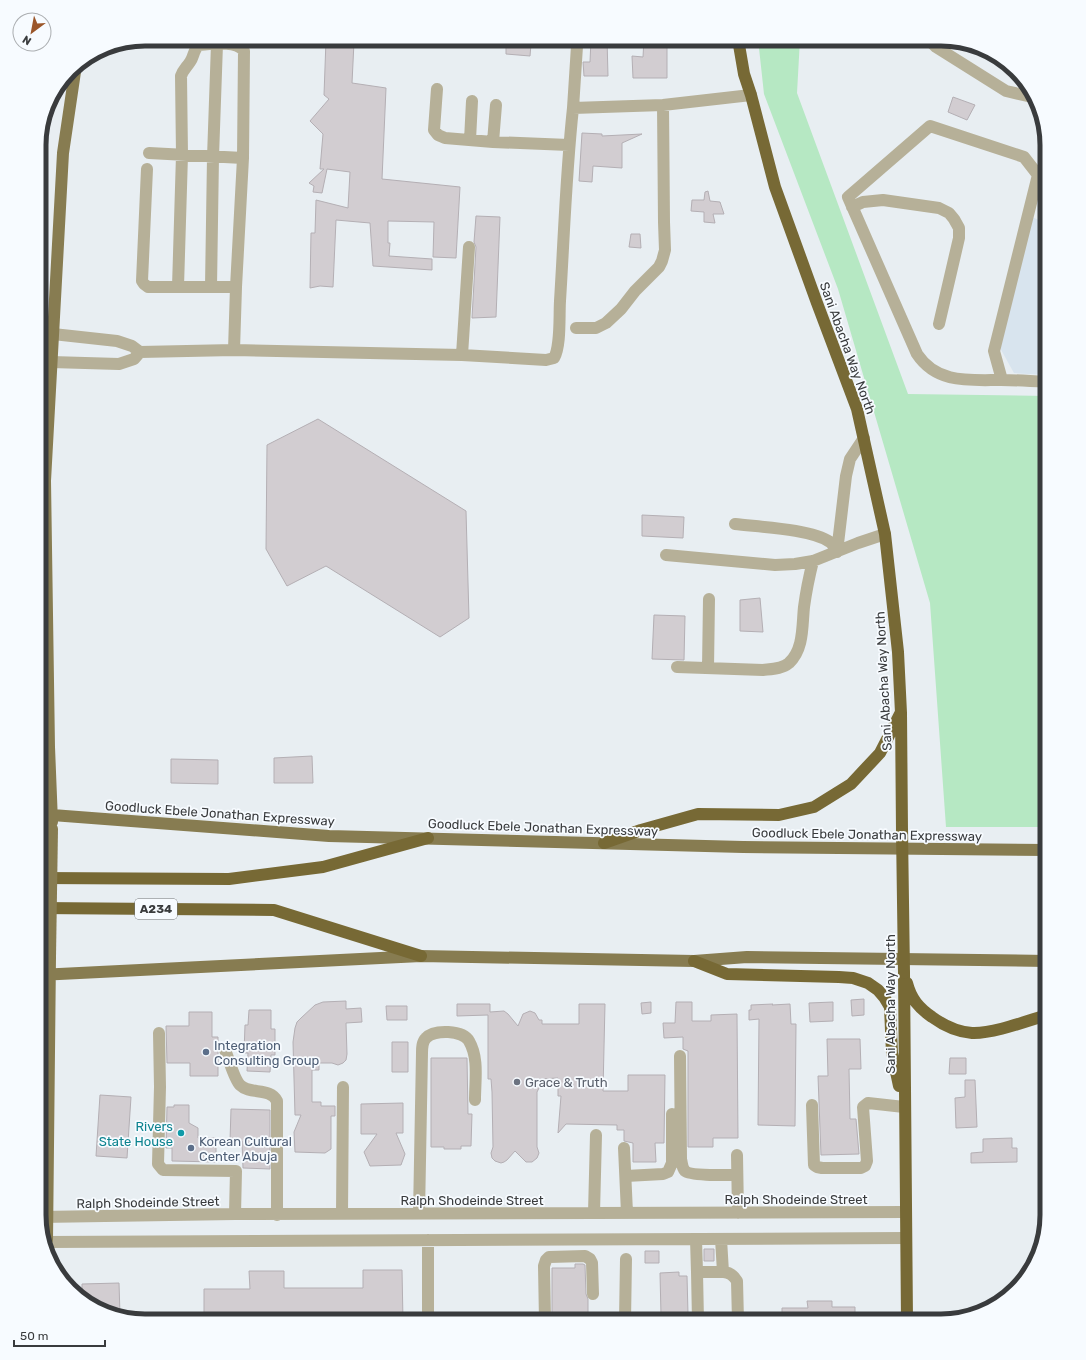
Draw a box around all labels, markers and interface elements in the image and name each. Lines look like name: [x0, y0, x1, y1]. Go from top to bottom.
north arrow: [12, 12, 52, 52]
text: N: [20, 32, 34, 48]
street label: Sani Abacha Way North: [817, 280, 878, 416]
street label: Sani Abacha Way North: [872, 611, 895, 751]
street label: Goodluck Ebele Jonathan Expressway: [105, 798, 335, 829]
street label: Goodluck Ebele Jonathan Expressway: [428, 816, 658, 839]
street label: Goodluck Ebele Jonathan Expressway: [752, 825, 982, 844]
road number: A234: [135, 899, 177, 919]
street label: Sani Abacha Way North: [883, 934, 898, 1074]
place label: Integration Consulting Group: [214, 1038, 320, 1069]
marker: Integration Consulting Group: [201, 1047, 211, 1057]
place label: Grace & Truth: [525, 1075, 608, 1090]
marker: Grace & Truth: [512, 1077, 522, 1087]
place label: Rivers State House: [99, 1119, 173, 1149]
marker: Rivers State House: [176, 1128, 186, 1138]
place label: Korean Cultural Center Abuja: [199, 1134, 292, 1164]
marker: Korean Cultural Center Abuja: [186, 1143, 196, 1153]
street label: Ralph Shodeinde Street: [725, 1192, 868, 1207]
street label: Ralph Shodeinde Street: [401, 1193, 544, 1208]
street label: Ralph Shodeinde Street: [76, 1194, 220, 1211]
scale bar: [14, 1322, 105, 1348]
text: 50 m: [20, 1329, 48, 1343]

